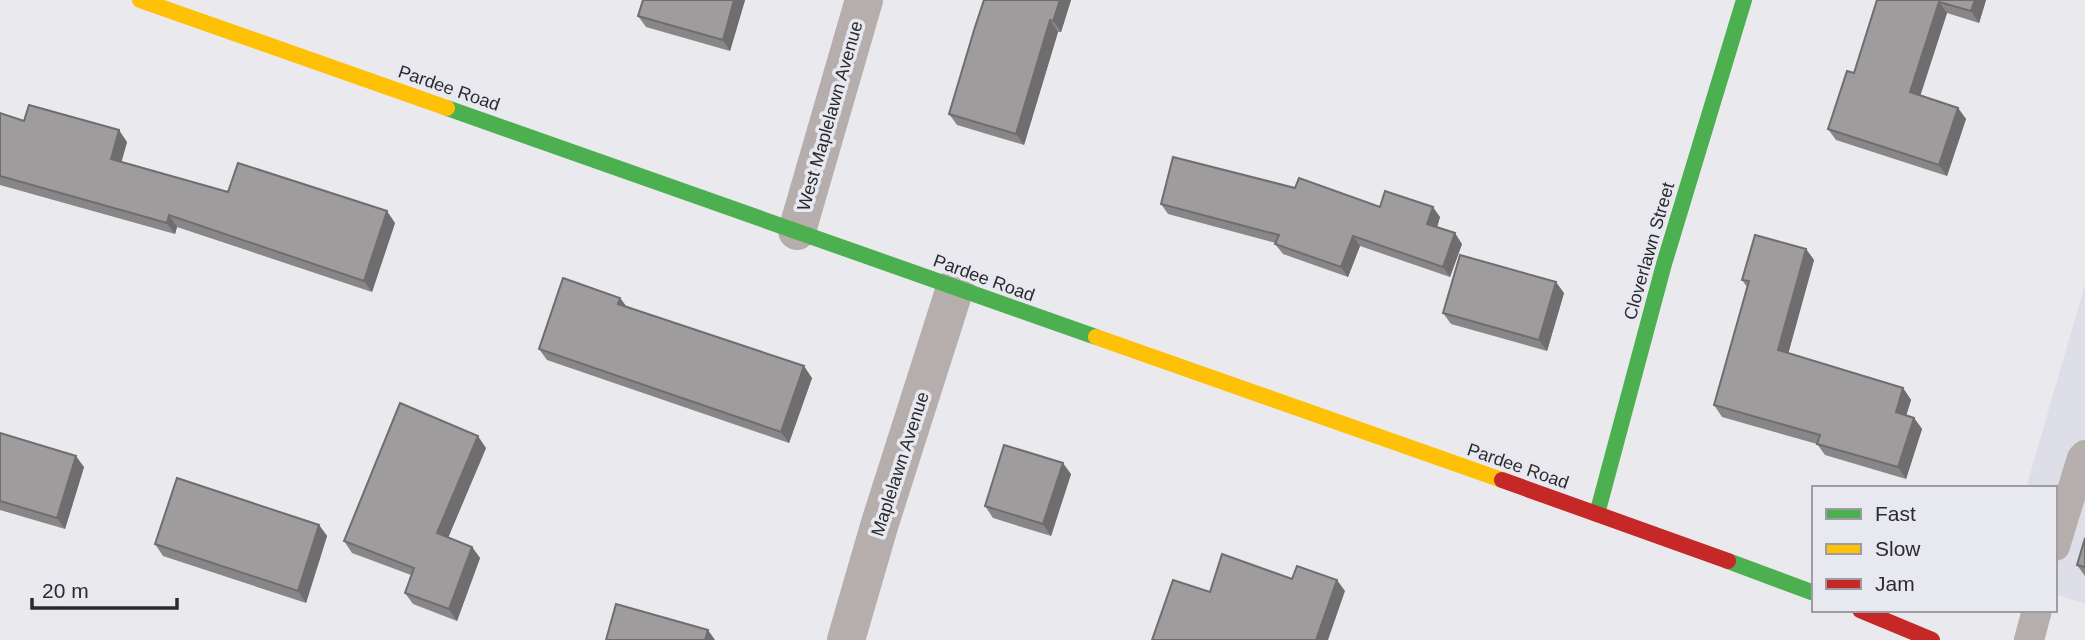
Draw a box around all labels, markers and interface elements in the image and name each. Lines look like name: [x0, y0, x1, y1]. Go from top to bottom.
street label: West Maplelawn Avenue: [793, 19, 867, 213]
street label: Pardee Road: [396, 61, 502, 115]
street label: Cloverlawn Street: [1620, 180, 1678, 322]
street label: Pardee Road: [931, 250, 1037, 306]
street label: Maplelawn Avenue: [867, 389, 933, 539]
street label: Pardee Road: [1465, 439, 1571, 493]
legend: [1812, 486, 2057, 612]
text: Fast: [1875, 502, 1916, 525]
text: Slow: [1875, 537, 1921, 560]
scale bar: [32, 566, 177, 610]
text: Jam: [1875, 572, 1915, 595]
text: 20 m: [42, 579, 89, 602]

